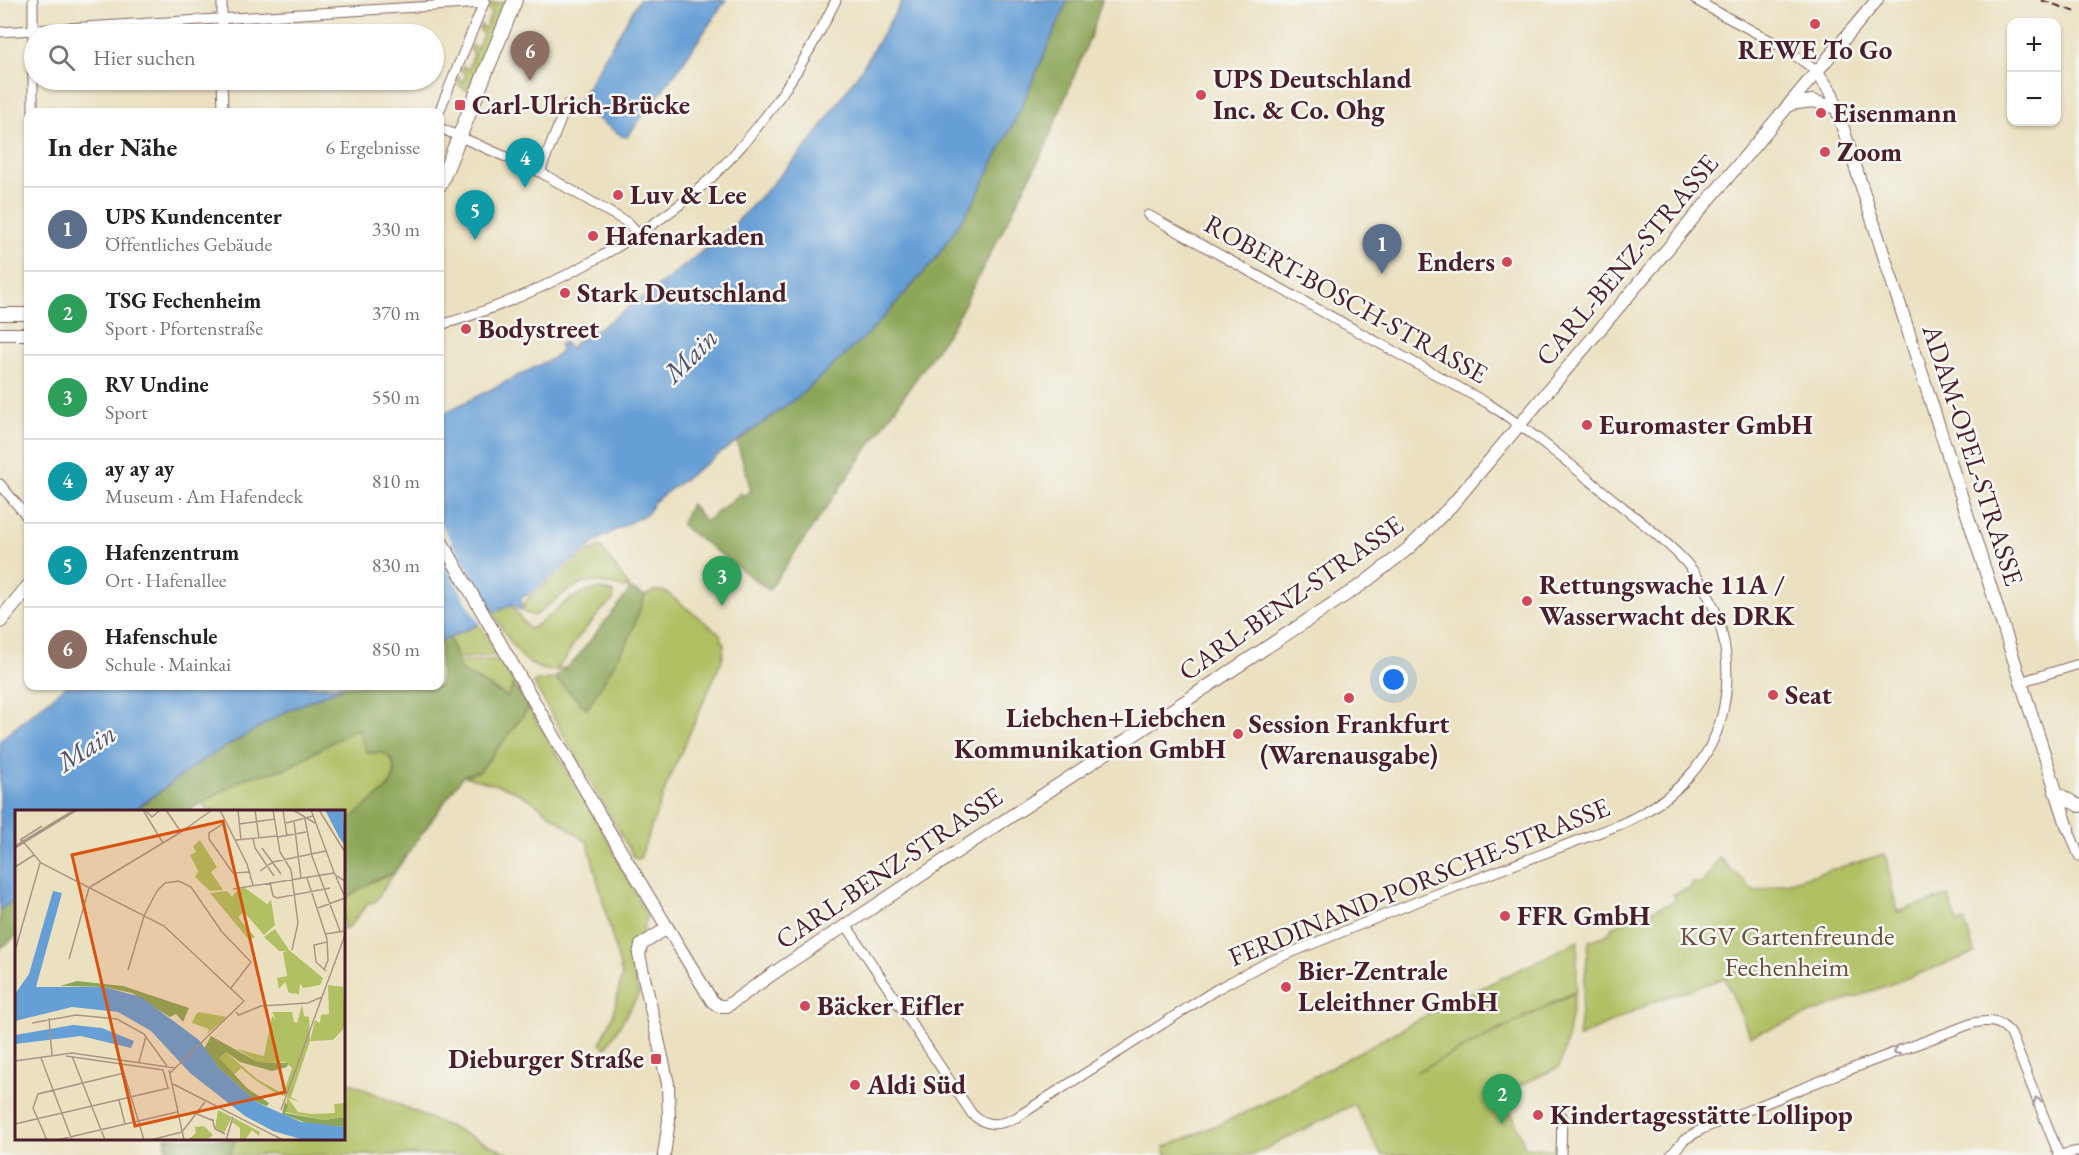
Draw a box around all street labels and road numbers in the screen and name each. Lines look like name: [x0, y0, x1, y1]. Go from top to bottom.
street label: CARL-BENZ-STRASSE: [1528, 146, 1726, 373]
street label: ROBERT-BOSCH-STRASSE: [1198, 206, 1494, 391]
street label: ADAM-OPEL-STRASSE: [1914, 319, 2032, 590]
street label: CARL-BENZ-STRASSE: [1172, 507, 1410, 688]
street label: CARL-BENZ-STRASSE: [768, 779, 1009, 957]
street label: FERDINAND-PORSCHE-STRASSE: [1223, 789, 1615, 974]

